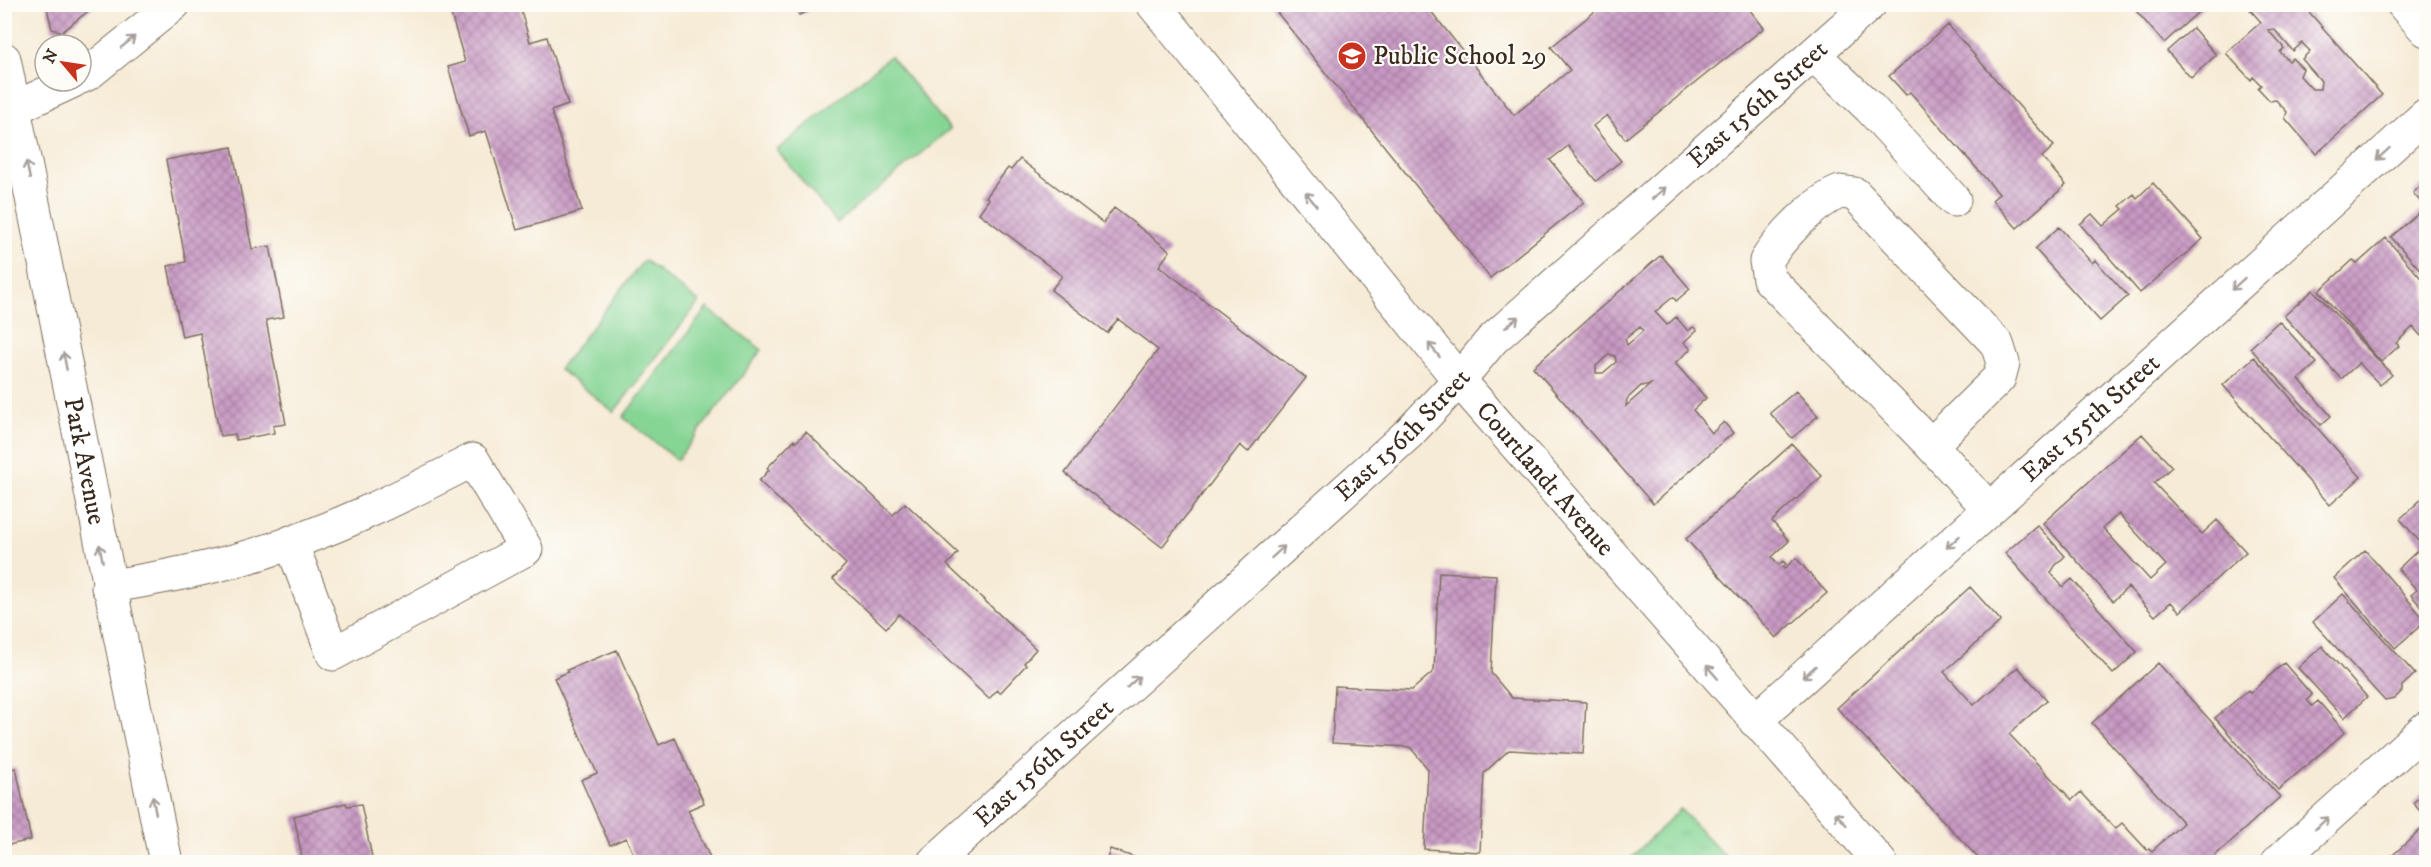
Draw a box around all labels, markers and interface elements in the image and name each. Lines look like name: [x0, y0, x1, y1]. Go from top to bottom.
north arrow: [33, 33, 93, 93]
street label: East 156th Street: [1680, 33, 1835, 175]
one-way arrow: [119, 36, 135, 49]
school or university icon: Public School 29: [1336, 40, 1368, 72]
place label: Public School 29: [1373, 40, 1547, 73]
text: N: [39, 46, 63, 67]
one-way arrow: [2376, 147, 2391, 161]
one-way arrow: [22, 160, 33, 180]
one-way arrow: [1651, 186, 1666, 200]
one-way arrow: [1304, 192, 1318, 207]
one-way arrow: [2231, 277, 2246, 291]
one-way arrow: [1505, 315, 1520, 329]
one-way arrow: [1428, 342, 1441, 358]
street label: East 155th Street: [2014, 347, 2167, 489]
one-way arrow: [59, 352, 70, 371]
street label: East 156th Street: [1328, 362, 1478, 509]
street label: Park Avenue: [56, 394, 113, 528]
street label: Courtlandt Avenue: [1469, 395, 1622, 563]
one-way arrow: [1946, 535, 1961, 549]
one-way arrow: [95, 543, 106, 563]
one-way arrow: [1270, 545, 1285, 559]
one-way arrow: [1705, 665, 1719, 680]
one-way arrow: [1801, 665, 1816, 679]
one-way arrow: [1125, 676, 1140, 690]
street label: East 156th Street: [967, 691, 1121, 834]
one-way arrow: [147, 796, 159, 815]
one-way arrow: [1834, 812, 1848, 827]
one-way arrow: [2314, 816, 2329, 830]

